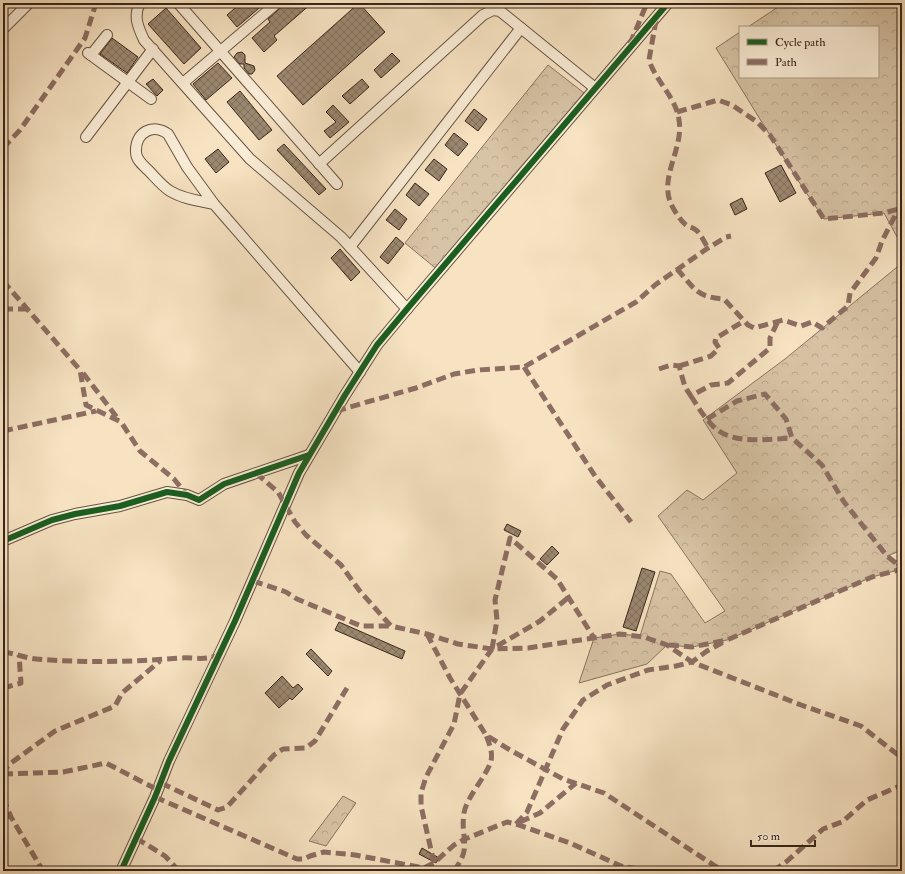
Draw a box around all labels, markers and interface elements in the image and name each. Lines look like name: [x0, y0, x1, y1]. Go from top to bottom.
legend: [739, 26, 879, 78]
text: Cycle path: [775, 35, 826, 50]
text: Path: [775, 55, 798, 70]
scale bar: [751, 822, 815, 848]
text: 50 m: [757, 829, 781, 844]

